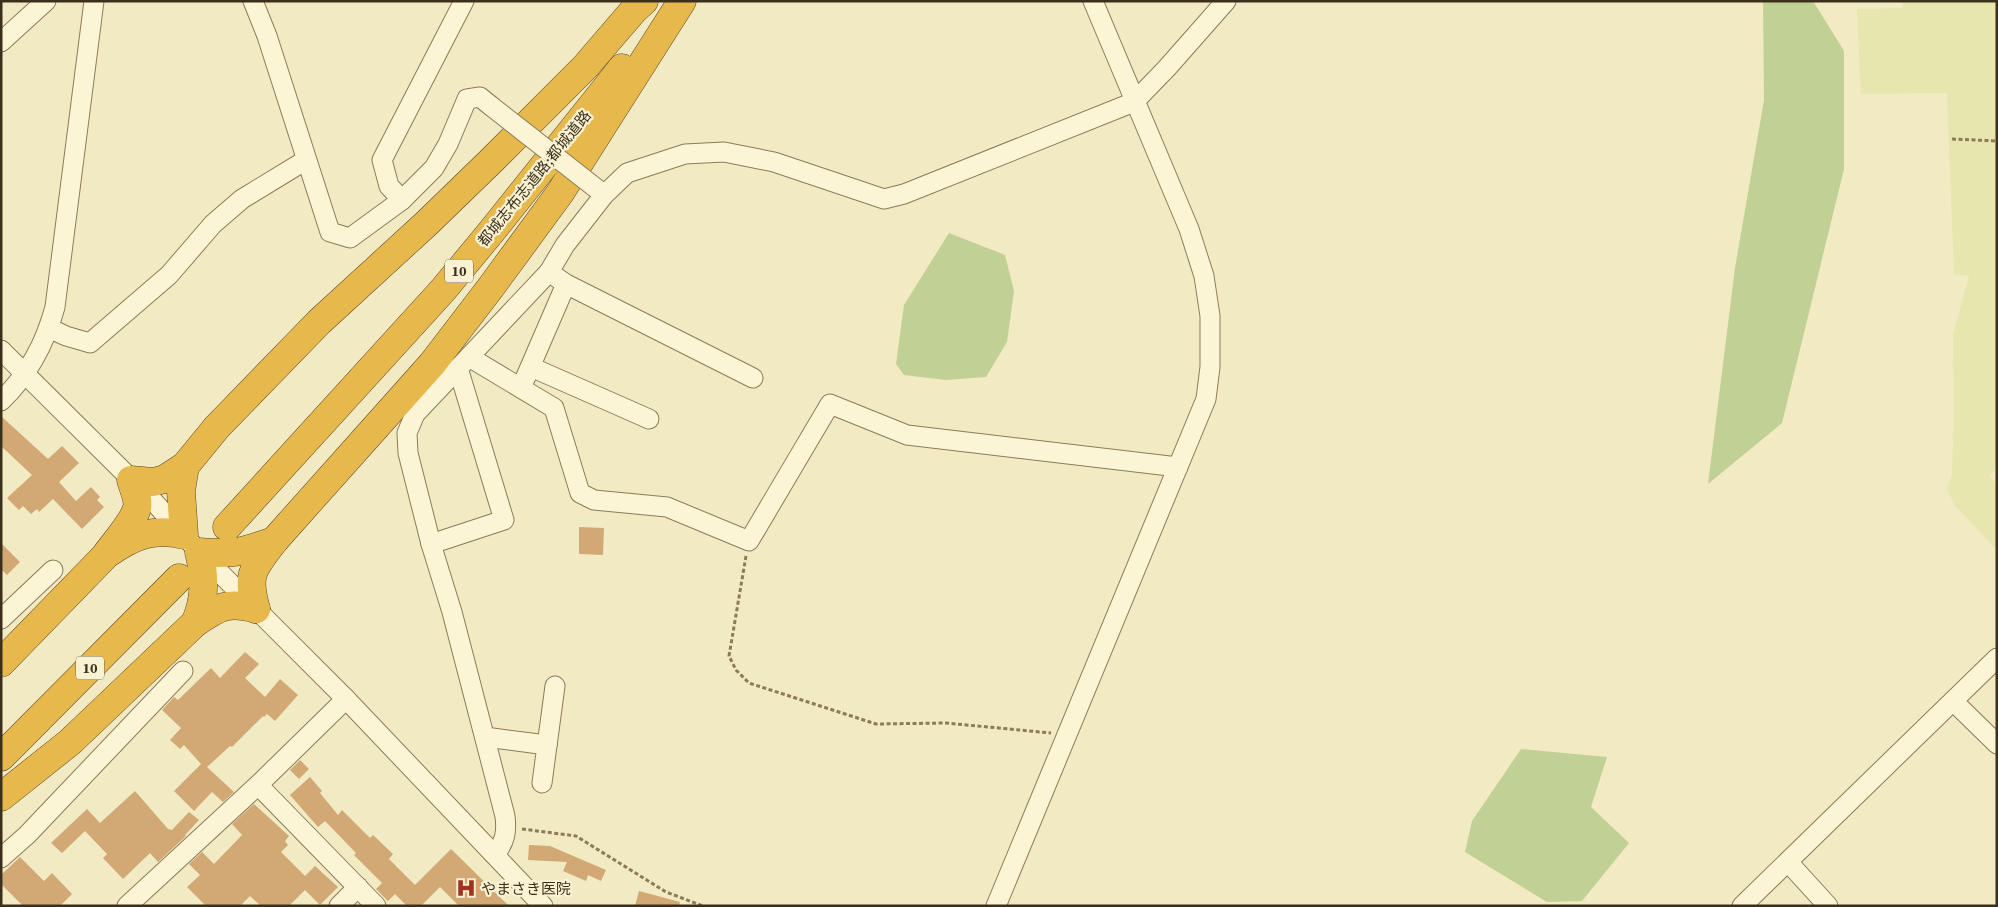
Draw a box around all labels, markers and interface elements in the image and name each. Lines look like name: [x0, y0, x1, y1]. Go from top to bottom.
street label: 都城志布志道路;都城道路: [473, 106, 595, 250]
road number: 10: [445, 260, 473, 282]
road number: 10: [76, 656, 104, 680]
hospital icon: やまさき医院: [455, 877, 477, 899]
place label: やまさき医院: [481, 878, 571, 899]

